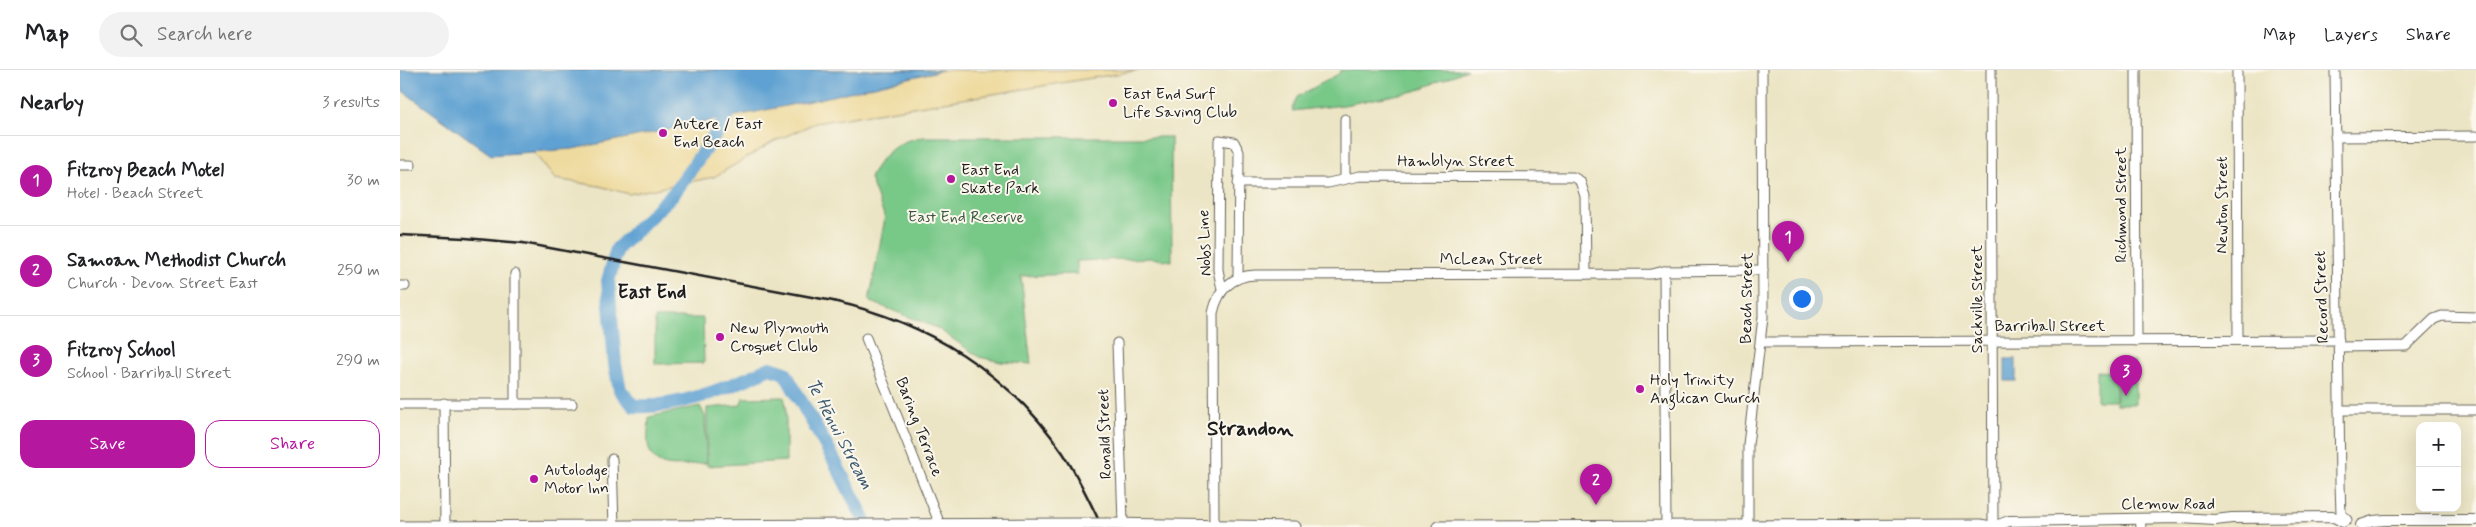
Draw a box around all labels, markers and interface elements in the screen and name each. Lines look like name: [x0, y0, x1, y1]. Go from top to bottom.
search box: [99, 12, 449, 57]
text: Map: [25, 19, 69, 50]
icon: search: [117, 21, 145, 49]
text: Search here: [157, 22, 253, 47]
text: Map: [2263, 23, 2296, 47]
text: Layers: [2324, 23, 2378, 47]
text: Share: [2406, 23, 2451, 47]
place label: East End Surf Life Saving Club: [1123, 84, 1238, 124]
text: Nearby: [20, 89, 84, 117]
text: 3 results: [322, 92, 380, 113]
marker: East End Surf Life Saving Club: [1107, 97, 1119, 109]
place label: Autere / East End Beach: [673, 114, 763, 153]
marker: Autere / East End Beach: [657, 127, 669, 139]
street label: Richmond Street: [2111, 147, 2132, 263]
street label: Hamblyn Street: [1397, 151, 1515, 172]
street label: Newton Street: [2212, 156, 2233, 254]
text: Fitzroy Beach Motel: [67, 158, 224, 183]
place label: East End Skate Park: [961, 160, 1039, 199]
text: 1: [32, 170, 40, 191]
text: 30 m: [347, 170, 380, 191]
marker: East End Skate Park: [945, 173, 957, 185]
text: Hotel · Beach Street: [67, 183, 204, 204]
park label: East End Reserve: [908, 207, 1025, 228]
street label: Nobs Line: [1193, 209, 1217, 277]
pin: 1: [1772, 221, 1804, 262]
street label: Sackville Street: [1967, 244, 1988, 353]
text: Samoan Methodist Church: [67, 248, 286, 273]
street label: McLean Street: [1440, 249, 1542, 270]
street label: Record Street: [2310, 250, 2334, 344]
street label: Beach Street: [1736, 251, 1758, 344]
text: 2: [32, 260, 40, 281]
text: 250 m: [337, 260, 380, 281]
text: Church · Devon Street East: [67, 273, 258, 294]
district label: East End: [618, 280, 686, 305]
your location: [1789, 286, 1815, 312]
street label: Barriball Street: [1995, 316, 2106, 337]
place label: New Plymouth Croquet Club: [730, 318, 829, 357]
marker: New Plymouth Croquet Club: [714, 331, 726, 343]
text: Fitzroy School: [67, 338, 176, 363]
text: 3: [32, 350, 40, 371]
text: 290 m: [336, 350, 380, 371]
pin: 3: [2110, 355, 2142, 396]
text: School · Barriball Street: [67, 363, 232, 384]
place label: Holy Trinity Anglican Church: [1650, 370, 1760, 410]
water label: Te Hēnui Stream: [800, 374, 878, 494]
street label: Baring Terrace: [890, 374, 948, 480]
marker: Holy Trinity Anglican Church: [1634, 383, 1646, 395]
street label: Ronald Street: [1093, 388, 1117, 480]
district label: Strandon: [1207, 415, 1294, 443]
button: Save: [20, 420, 195, 468]
button: Share: [205, 420, 380, 468]
map controls: [2416, 422, 2461, 512]
button: +: [2416, 422, 2461, 467]
place label: Autolodge Motor Inn: [544, 460, 609, 499]
pin: 2: [1580, 464, 1612, 505]
button: −: [2416, 467, 2461, 512]
marker: Autolodge Motor Inn: [528, 473, 540, 485]
street label: Clemow Road: [2121, 494, 2215, 515]

